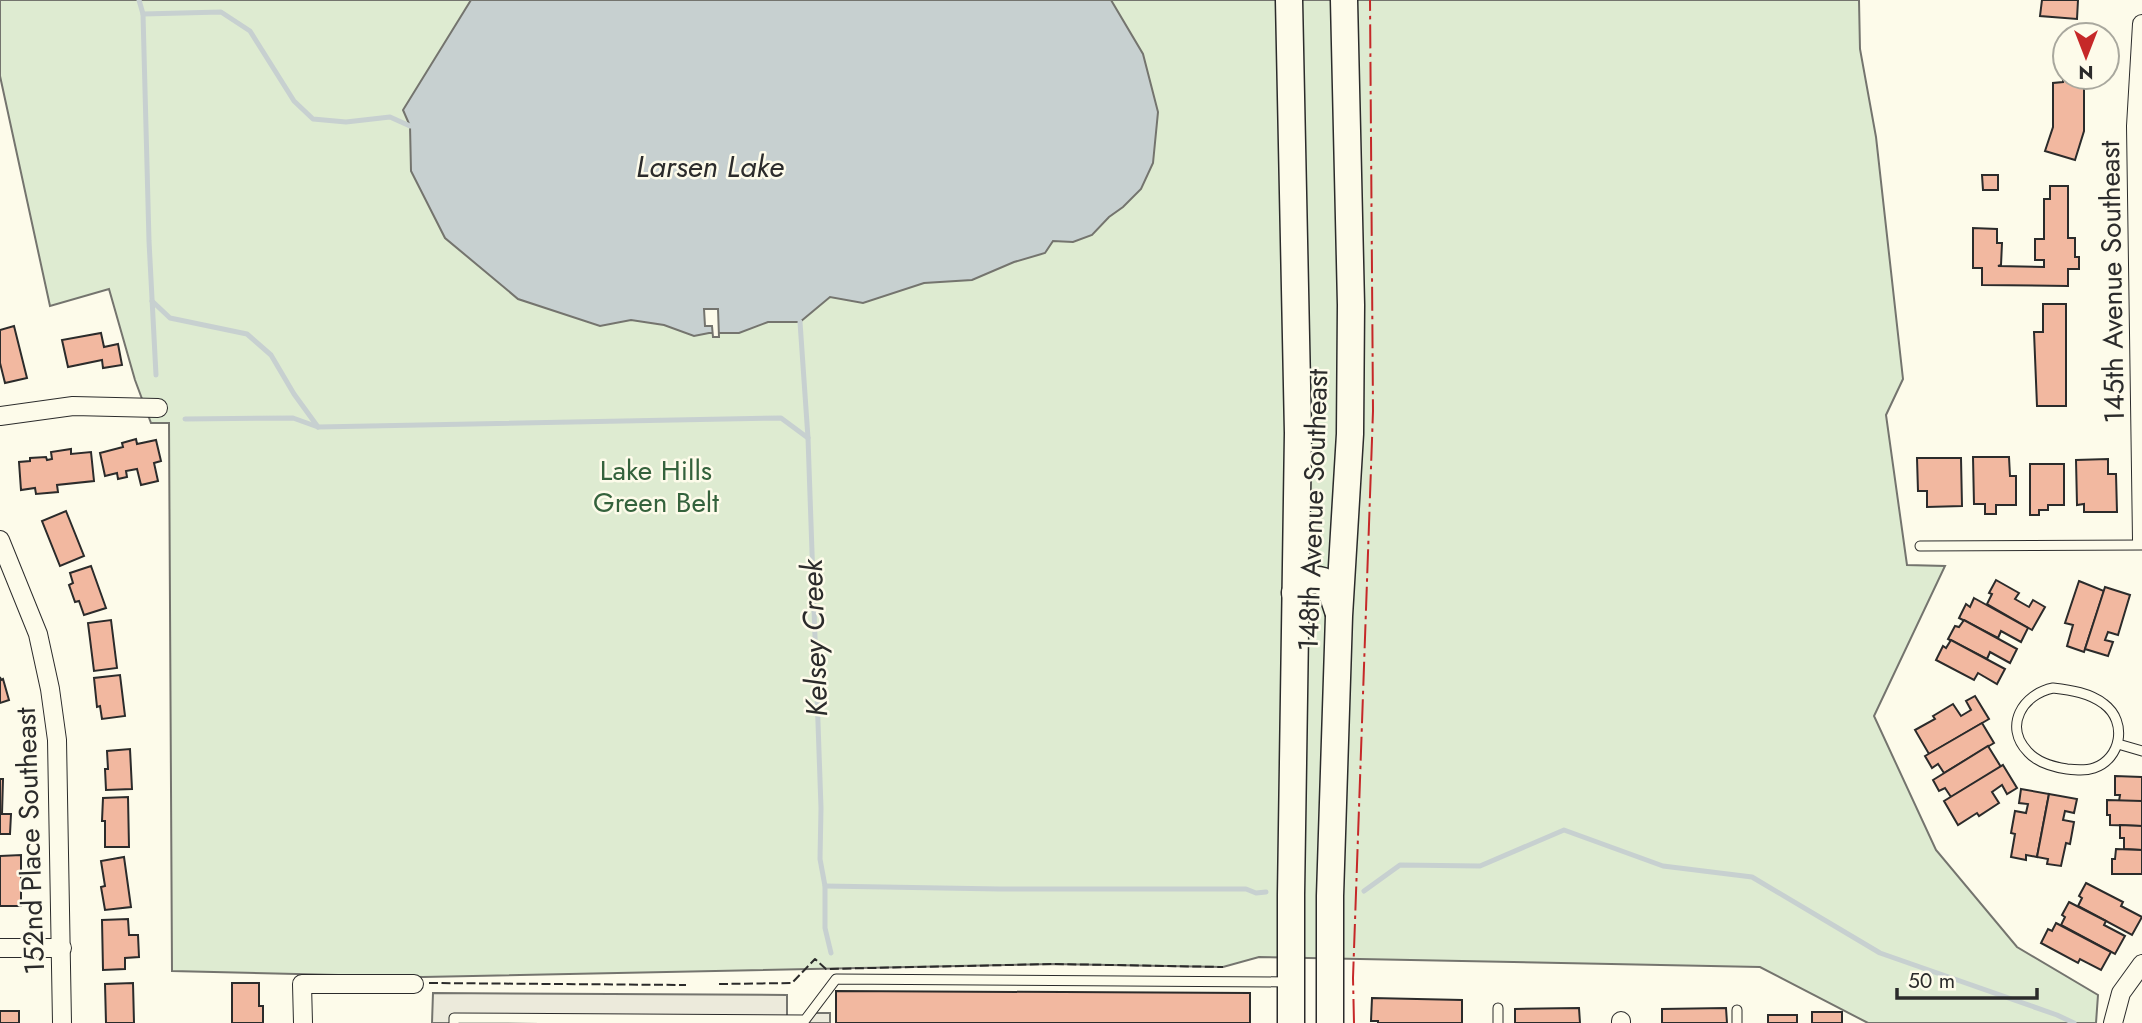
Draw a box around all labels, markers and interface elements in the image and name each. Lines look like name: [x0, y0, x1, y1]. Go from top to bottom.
north arrow: [2051, 21, 2121, 91]
text: N: [2078, 59, 2094, 86]
street label: 145th Avenue Southeast: [2089, 140, 2135, 424]
water label: Larsen Lake: [636, 145, 784, 188]
street label: 148th Avenue Southeast: [1288, 368, 1338, 652]
park label: Lake Hills Green Belt: [593, 450, 719, 523]
water label: Kelsey Creek: [790, 557, 838, 718]
street label: 152nd Place Southeast: [5, 706, 55, 975]
scale bar: [1897, 956, 2037, 1000]
text: 50 m: [1908, 966, 1955, 996]

